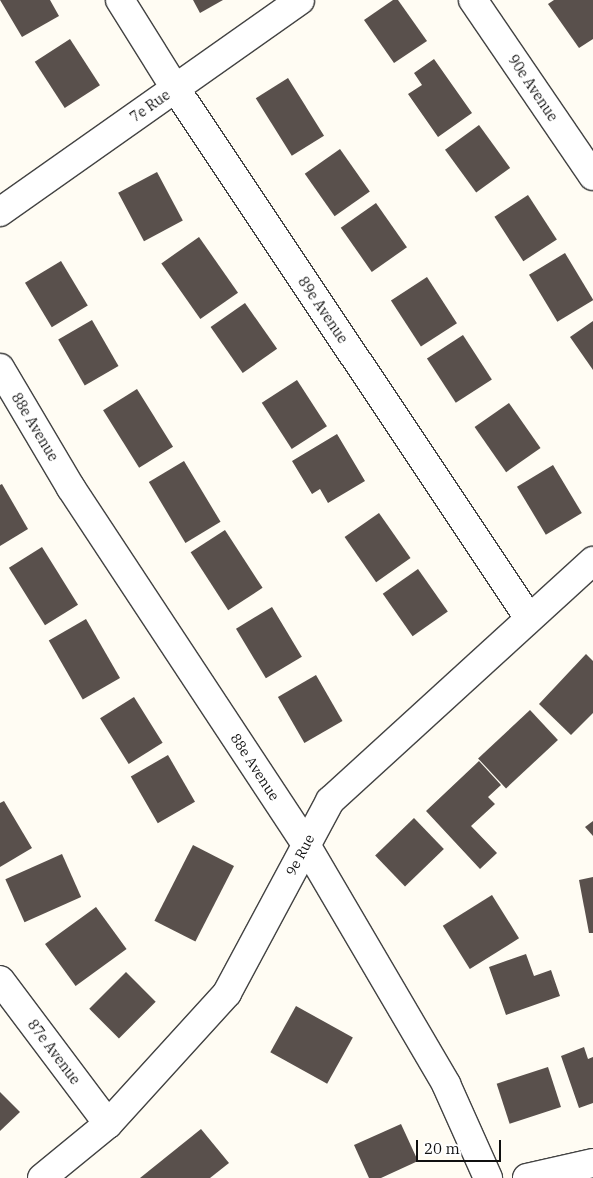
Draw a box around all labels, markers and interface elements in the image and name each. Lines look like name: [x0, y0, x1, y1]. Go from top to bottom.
street label: 90e Avenue: [505, 51, 561, 125]
street label: 7e Rue: [127, 86, 173, 126]
street label: 89e Avenue: [295, 273, 351, 347]
street label: 88e Avenue: [8, 390, 62, 464]
street label: 88e Avenue: [227, 730, 283, 804]
street label: 9e Rue: [282, 831, 318, 879]
street label: 87e Avenue: [24, 1016, 84, 1088]
scale bar: [418, 1130, 503, 1162]
text: 20 m: [424, 1139, 460, 1158]

